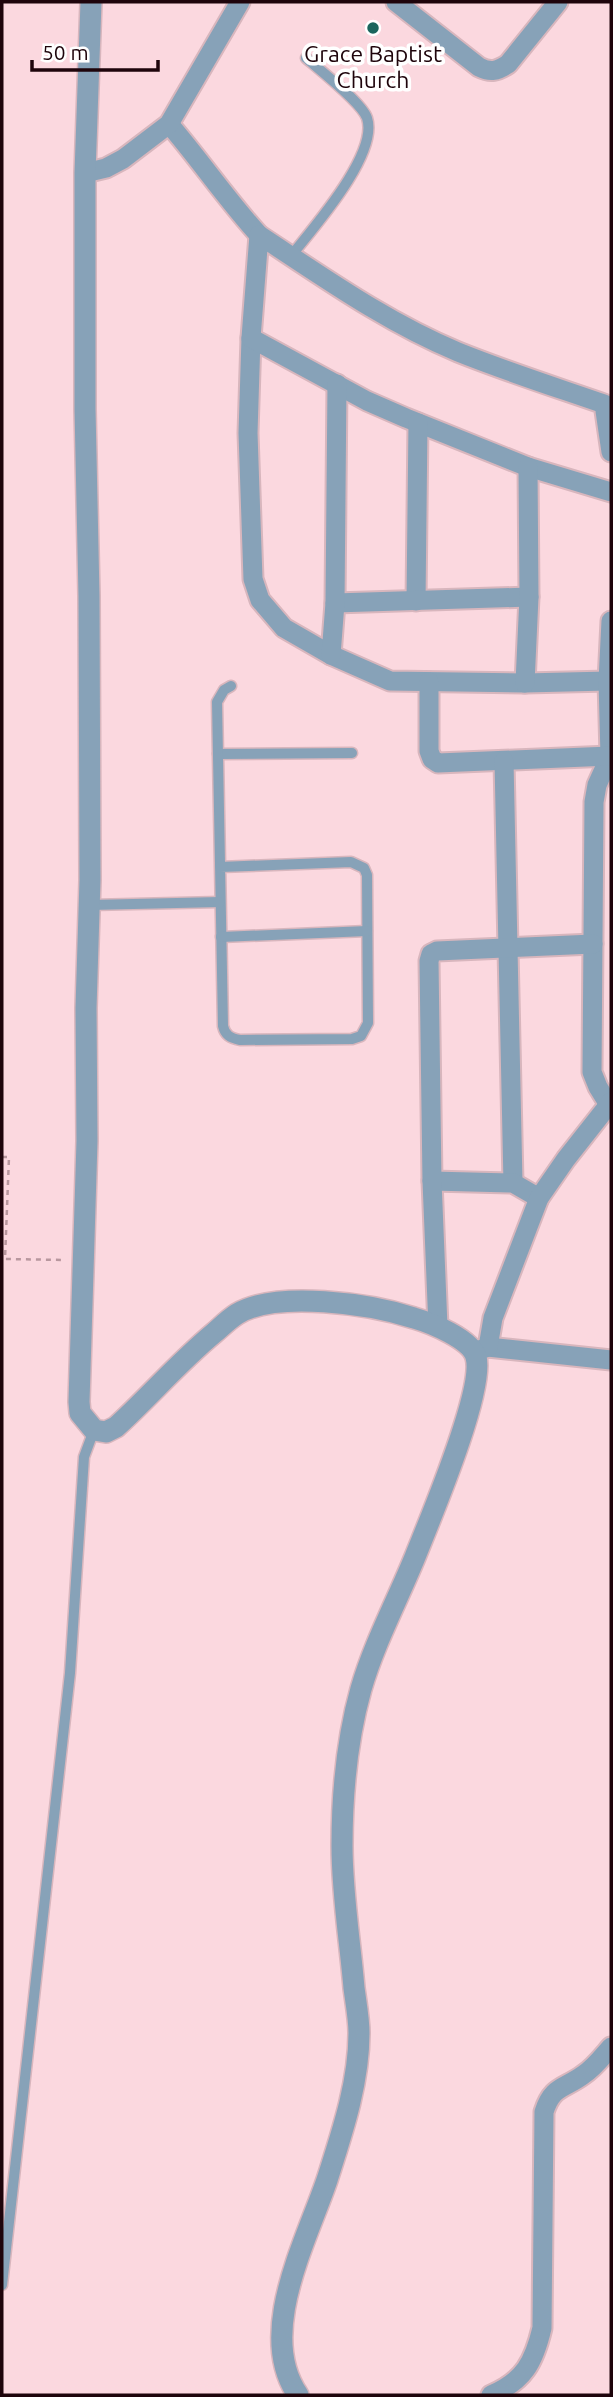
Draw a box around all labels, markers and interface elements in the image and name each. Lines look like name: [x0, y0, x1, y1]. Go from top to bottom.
marker: Grace Baptist Church: [365, 20, 381, 36]
scale bar: [32, 28, 158, 72]
text: 50 m: [42, 40, 89, 64]
place label: Grace Baptist Church: [304, 41, 442, 92]

